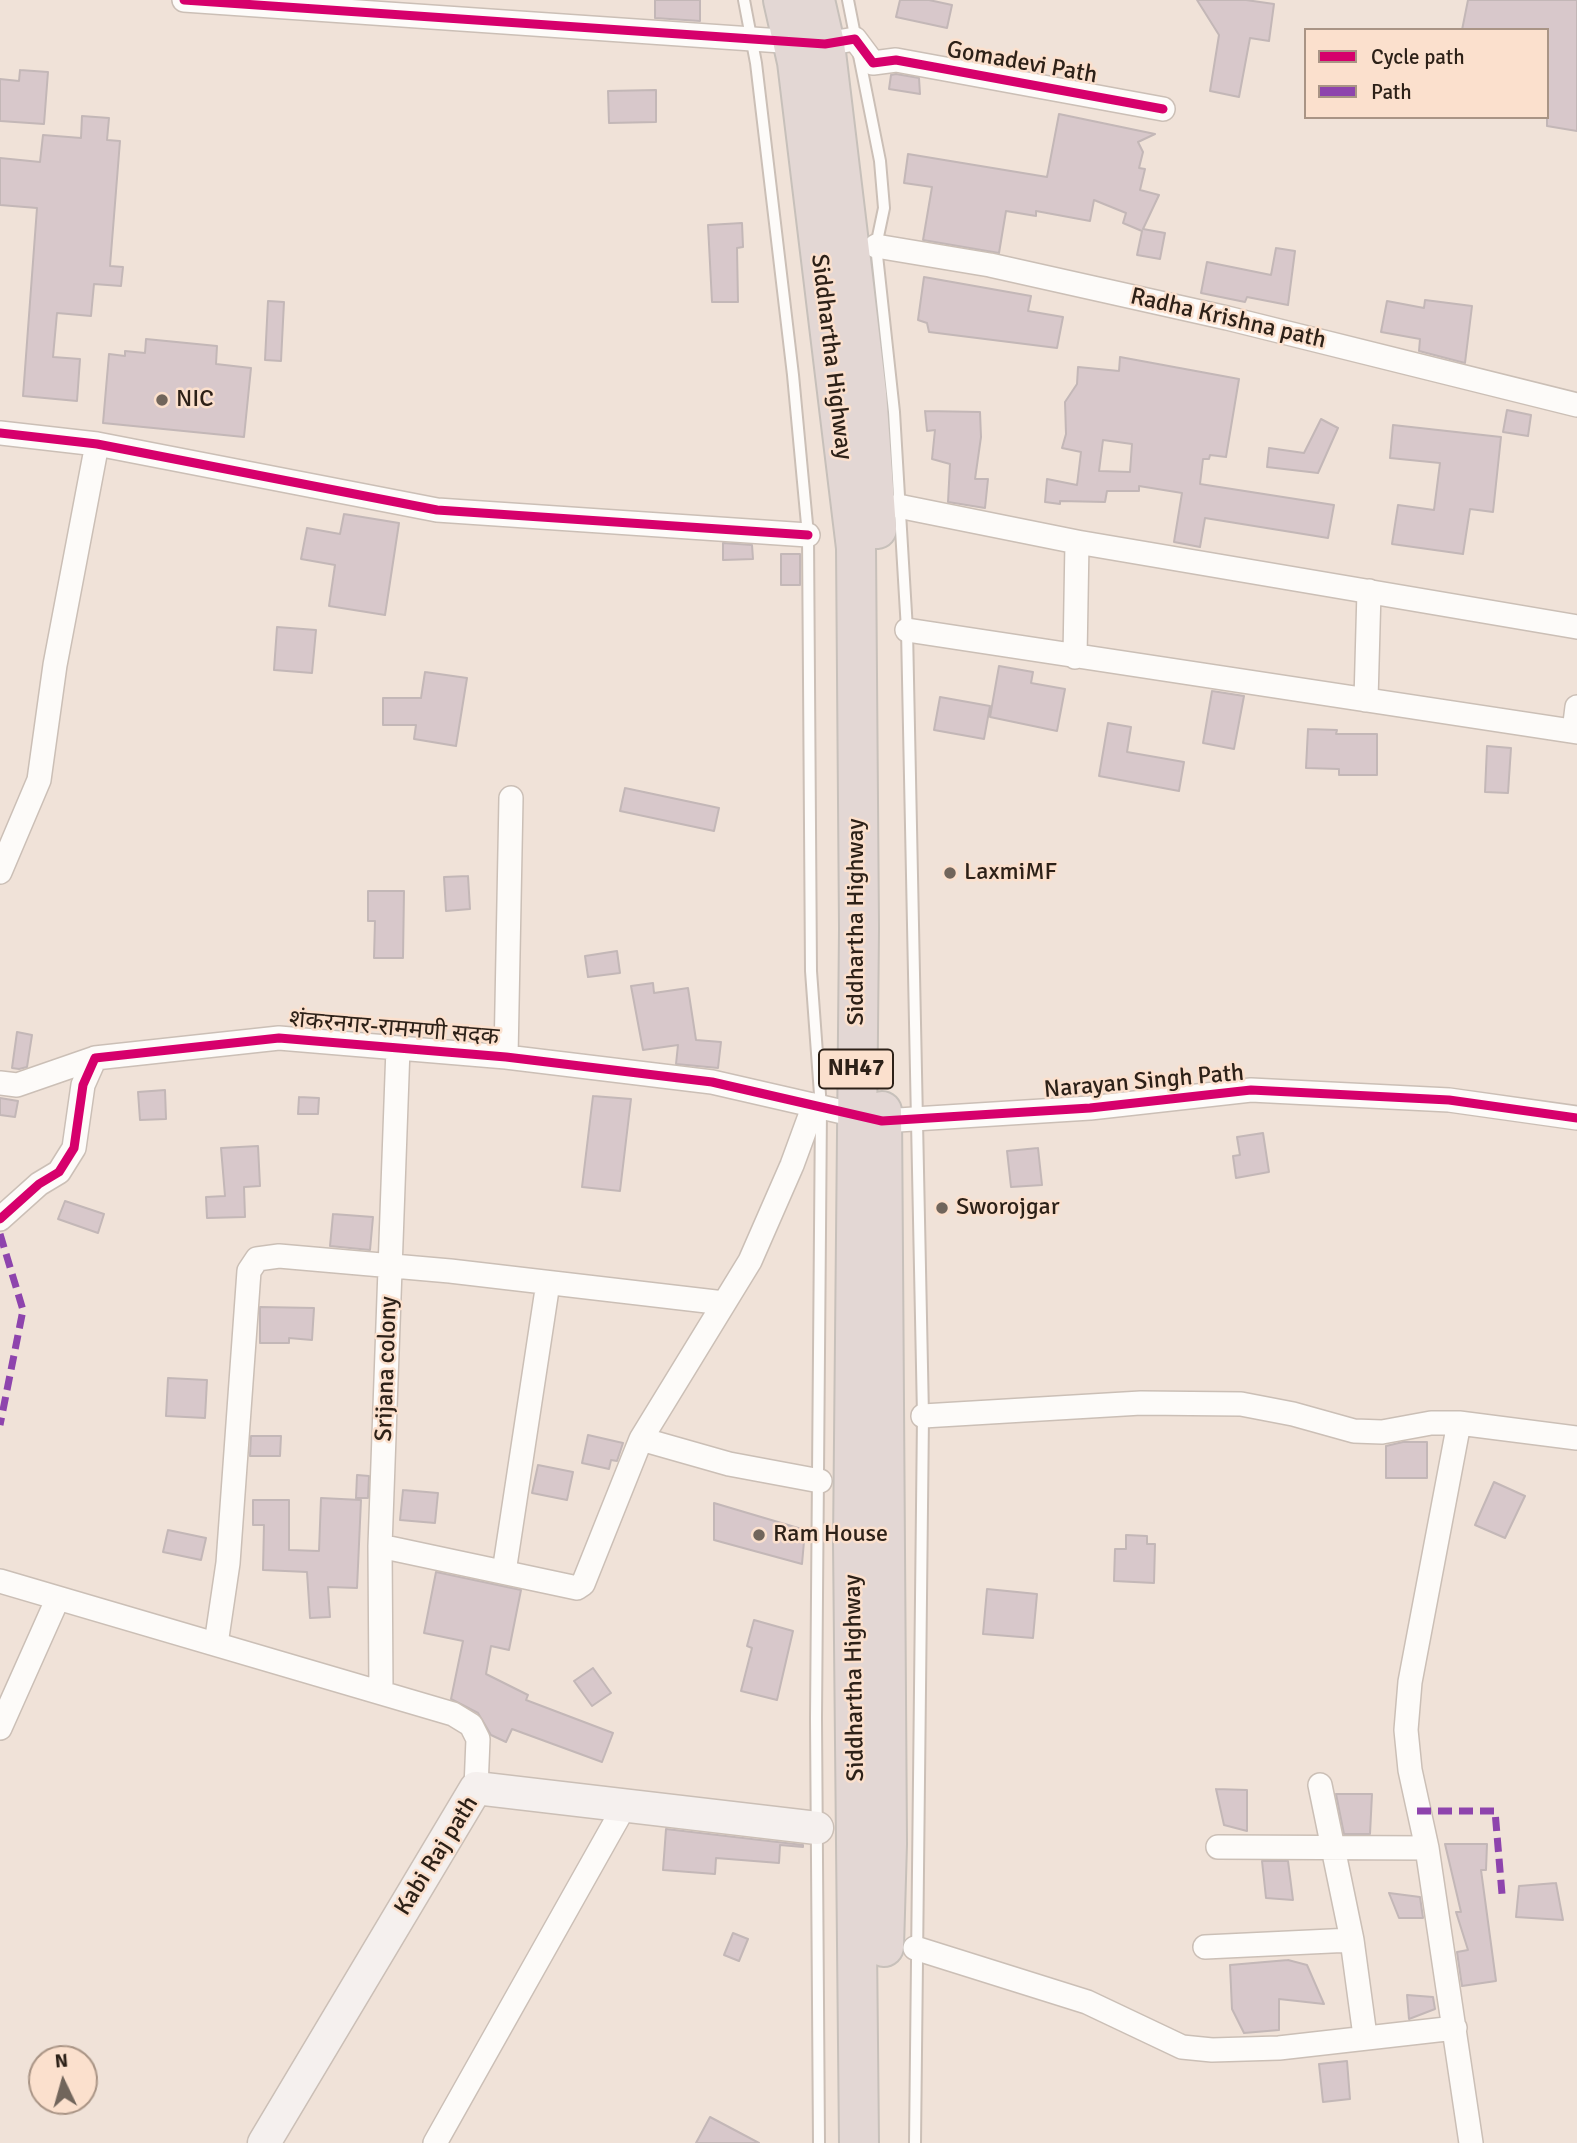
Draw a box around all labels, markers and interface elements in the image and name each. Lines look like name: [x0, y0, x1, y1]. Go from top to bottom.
legend: [1304, 28, 1549, 119]
street label: Gomadevi Path: [944, 36, 1100, 90]
text: Cycle path: [1371, 44, 1465, 70]
text: Path: [1371, 79, 1412, 105]
street label: Siddhartha Highway: [804, 253, 858, 461]
street label: Radha Krishna path: [1127, 282, 1329, 356]
place label: NIC: [176, 386, 214, 414]
marker: NIC: [154, 392, 170, 408]
street label: Siddhartha Highway: [843, 818, 871, 1026]
place label: LaxmiMF: [964, 859, 1057, 887]
marker: LaxmiMF: [942, 865, 958, 881]
street label: शंकरनगर-राममणी सदक: [288, 1005, 500, 1053]
road number: NH47: [819, 1050, 893, 1088]
street label: Narayan Singh Path: [1043, 1059, 1245, 1105]
place label: Sworojgar: [956, 1194, 1060, 1222]
marker: Sworojgar: [934, 1200, 950, 1216]
street label: Srijana colony: [370, 1296, 404, 1442]
place label: Ram House: [773, 1521, 888, 1549]
marker: Ram House: [751, 1527, 767, 1543]
street label: Siddhartha Highway: [839, 1574, 871, 1782]
street label: Kabi Raj path: [389, 1791, 485, 1921]
north arrow: [28, 2045, 98, 2115]
text: N: [54, 2049, 69, 2074]

